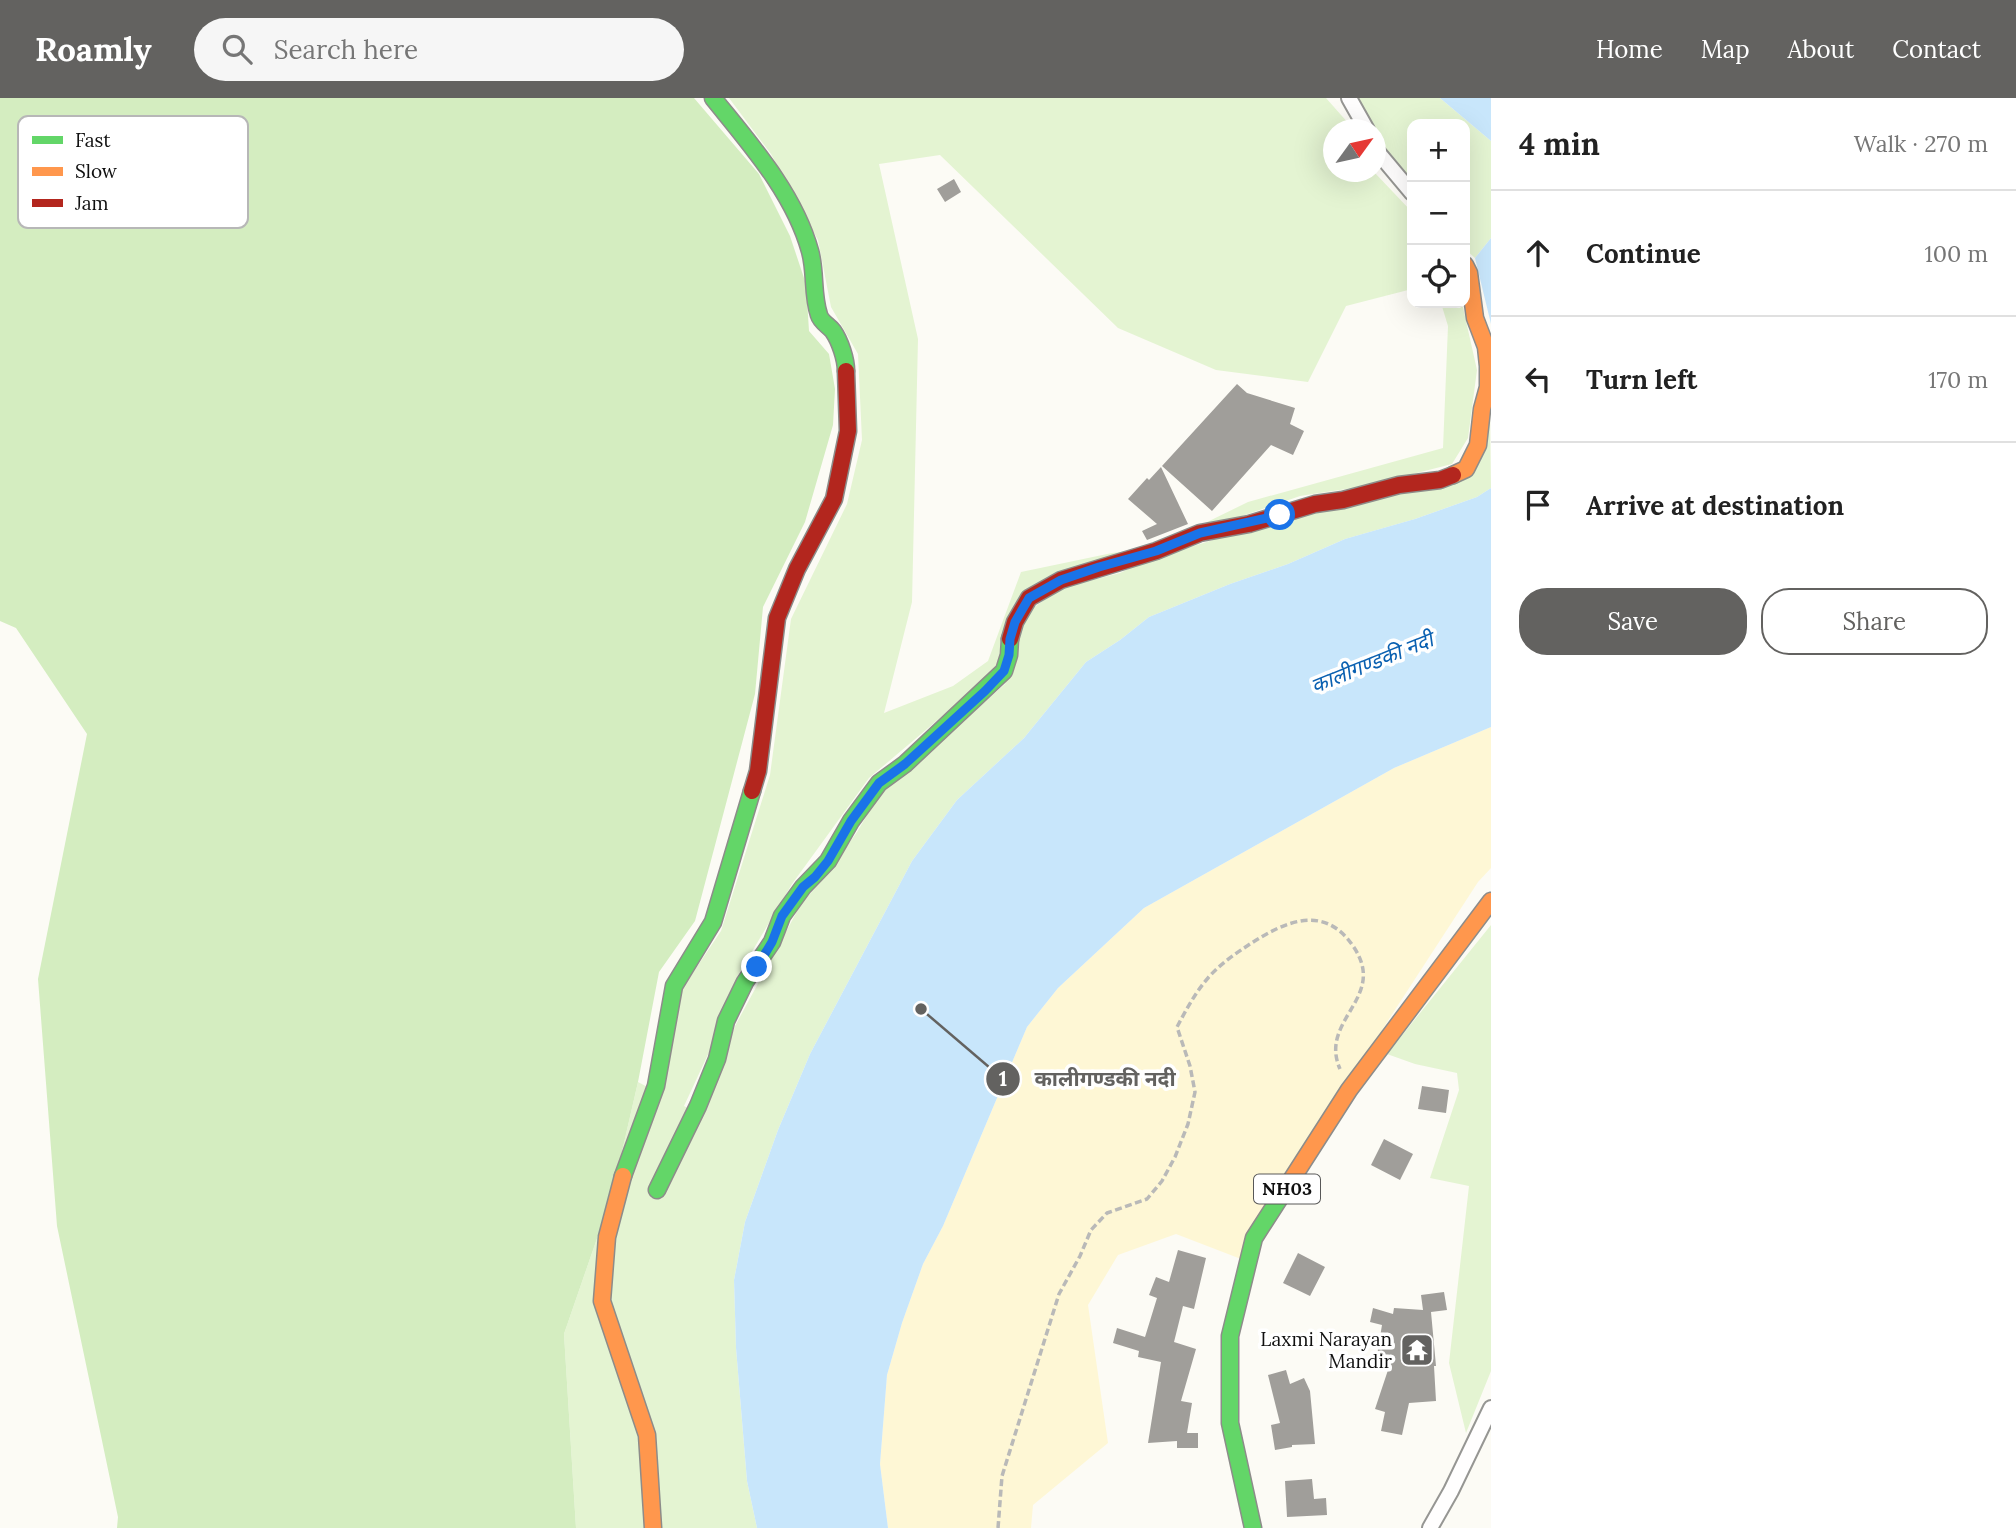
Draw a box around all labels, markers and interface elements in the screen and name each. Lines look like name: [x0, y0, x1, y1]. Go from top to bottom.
search box: [194, 18, 684, 81]
text: Roamly: [35, 28, 152, 70]
icon: search: [218, 30, 256, 68]
text: Search here: [274, 33, 418, 66]
text: Home: [1596, 34, 1663, 65]
text: Map: [1701, 34, 1750, 65]
text: About: [1788, 34, 1854, 65]
text: Contact: [1892, 34, 1981, 65]
legend: [18, 116, 248, 228]
north arrow: [1323, 119, 1386, 182]
map controls: [1407, 119, 1470, 308]
button: +: [1407, 119, 1470, 182]
text: 4 min: [1519, 125, 1600, 163]
text: Fast: [75, 128, 111, 152]
text: Walk · 270 m: [1854, 129, 1988, 158]
text: Slow: [75, 159, 118, 183]
button: −: [1407, 182, 1470, 245]
text: Jam: [74, 191, 109, 215]
icon: ahead: [1519, 234, 1557, 272]
text: Continue: [1586, 237, 1701, 270]
text: 100 m: [1924, 239, 1988, 268]
button: locate: [1407, 245, 1470, 308]
icon: left: [1519, 360, 1557, 398]
text: Turn left: [1586, 363, 1697, 396]
text: 170 m: [1928, 365, 1988, 394]
icon: arrive: [1519, 486, 1557, 524]
text: Arrive at destination: [1586, 489, 1844, 522]
route start: [1264, 499, 1295, 530]
button: Save: [1519, 588, 1747, 655]
button: Share: [1761, 588, 1988, 655]
water label: कालीगण्डकी नदी: [1307, 624, 1440, 699]
route end: [741, 951, 772, 982]
callout: कालीगण्डकी नदी: [986, 1058, 1190, 1100]
text: 1: [999, 1065, 1007, 1092]
text: कालीगण्डकी नदी: [1034, 1065, 1176, 1092]
road number: NH03: [1254, 1174, 1320, 1204]
place label: Laxmi Narayan Mandir: [1260, 1327, 1393, 1373]
temple icon: Laxmi Narayan Mandir: [1398, 1331, 1436, 1369]

